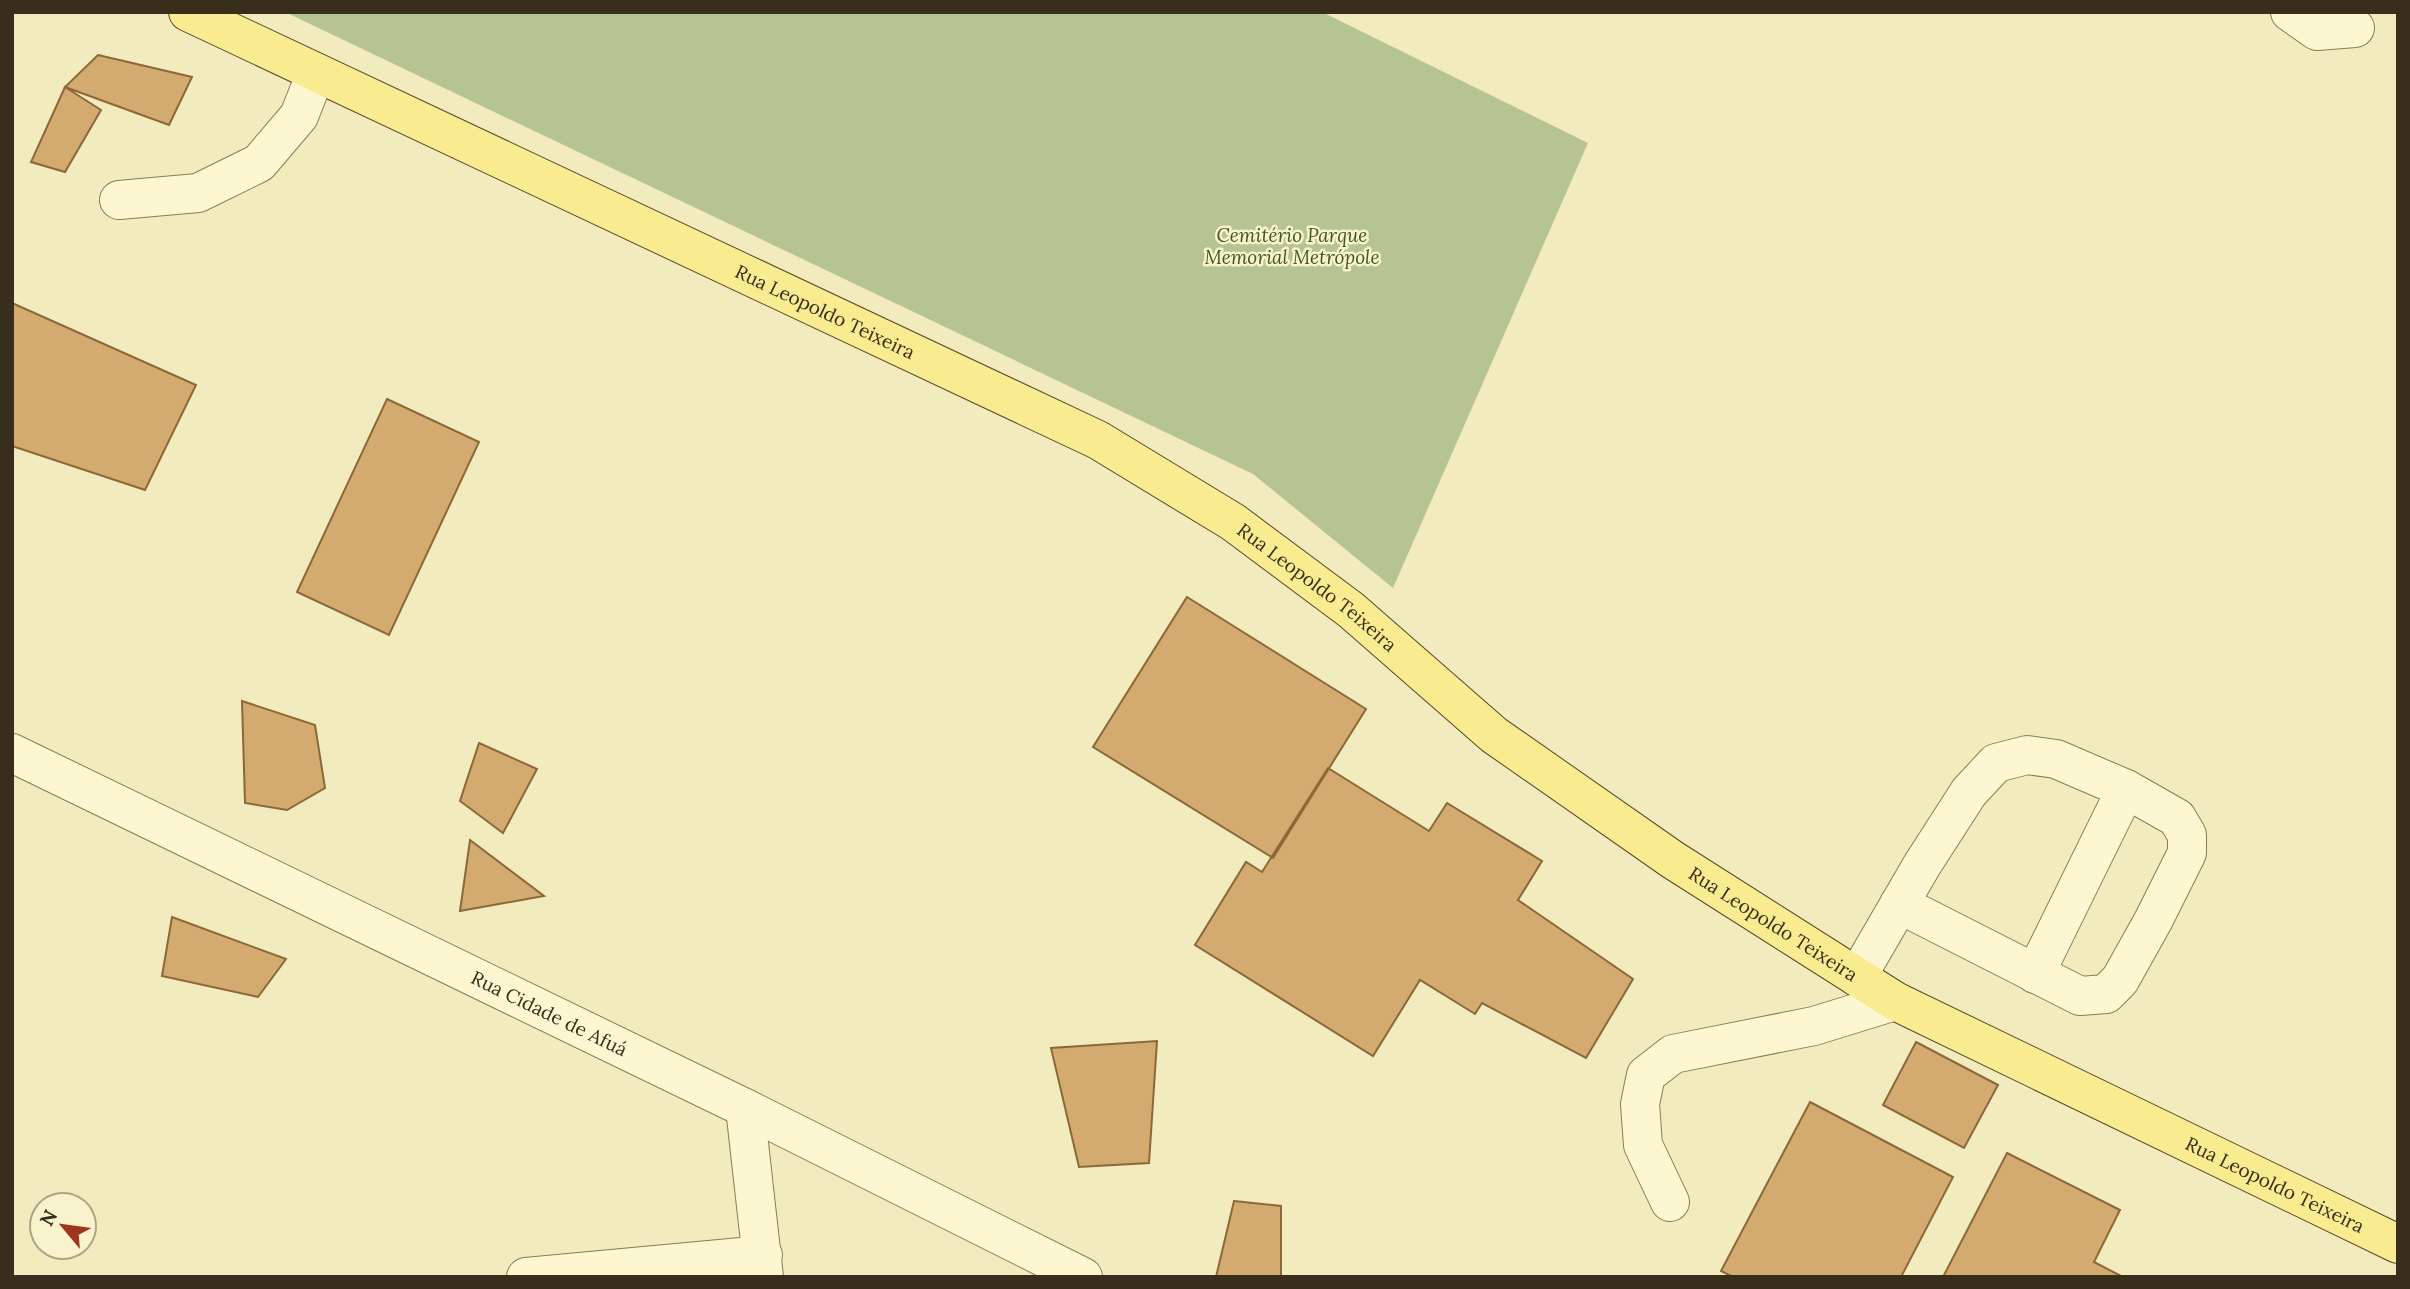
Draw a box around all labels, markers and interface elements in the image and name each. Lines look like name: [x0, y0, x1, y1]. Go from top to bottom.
park label: Cemitério Parque Memorial Metrópole: [1204, 223, 1380, 269]
street label: Rua Leopoldo Teixeira: [731, 259, 919, 364]
street label: Rua Leopoldo Teixeira: [1233, 517, 1402, 657]
street label: Rua Leopoldo Teixeira: [1684, 861, 1863, 987]
street label: Rua Cidade de Afuá: [467, 965, 632, 1061]
street label: Rua Leopoldo Teixeira: [2181, 1131, 2369, 1238]
north arrow: [28, 1191, 98, 1261]
text: N: [34, 1205, 62, 1230]

